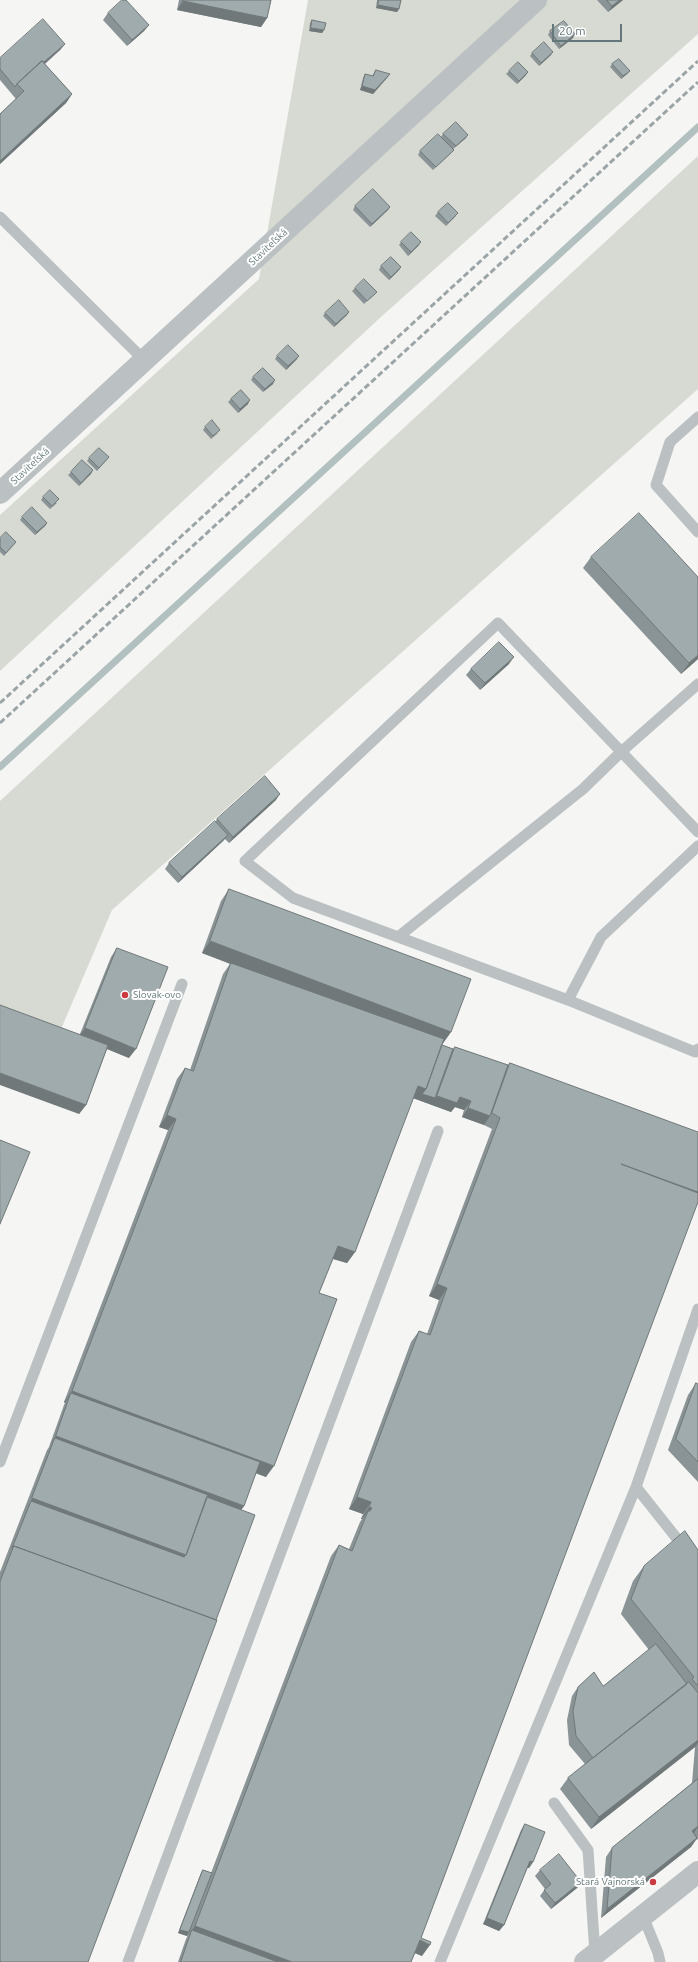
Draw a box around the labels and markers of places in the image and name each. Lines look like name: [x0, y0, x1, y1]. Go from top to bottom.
place label: Slovak-ovo: [133, 989, 181, 1001]
marker: Slovak-ovo: [120, 990, 130, 1000]
place label: Stará Vajnorská: [576, 1876, 645, 1888]
marker: Stará Vajnorská: [648, 1877, 658, 1887]

